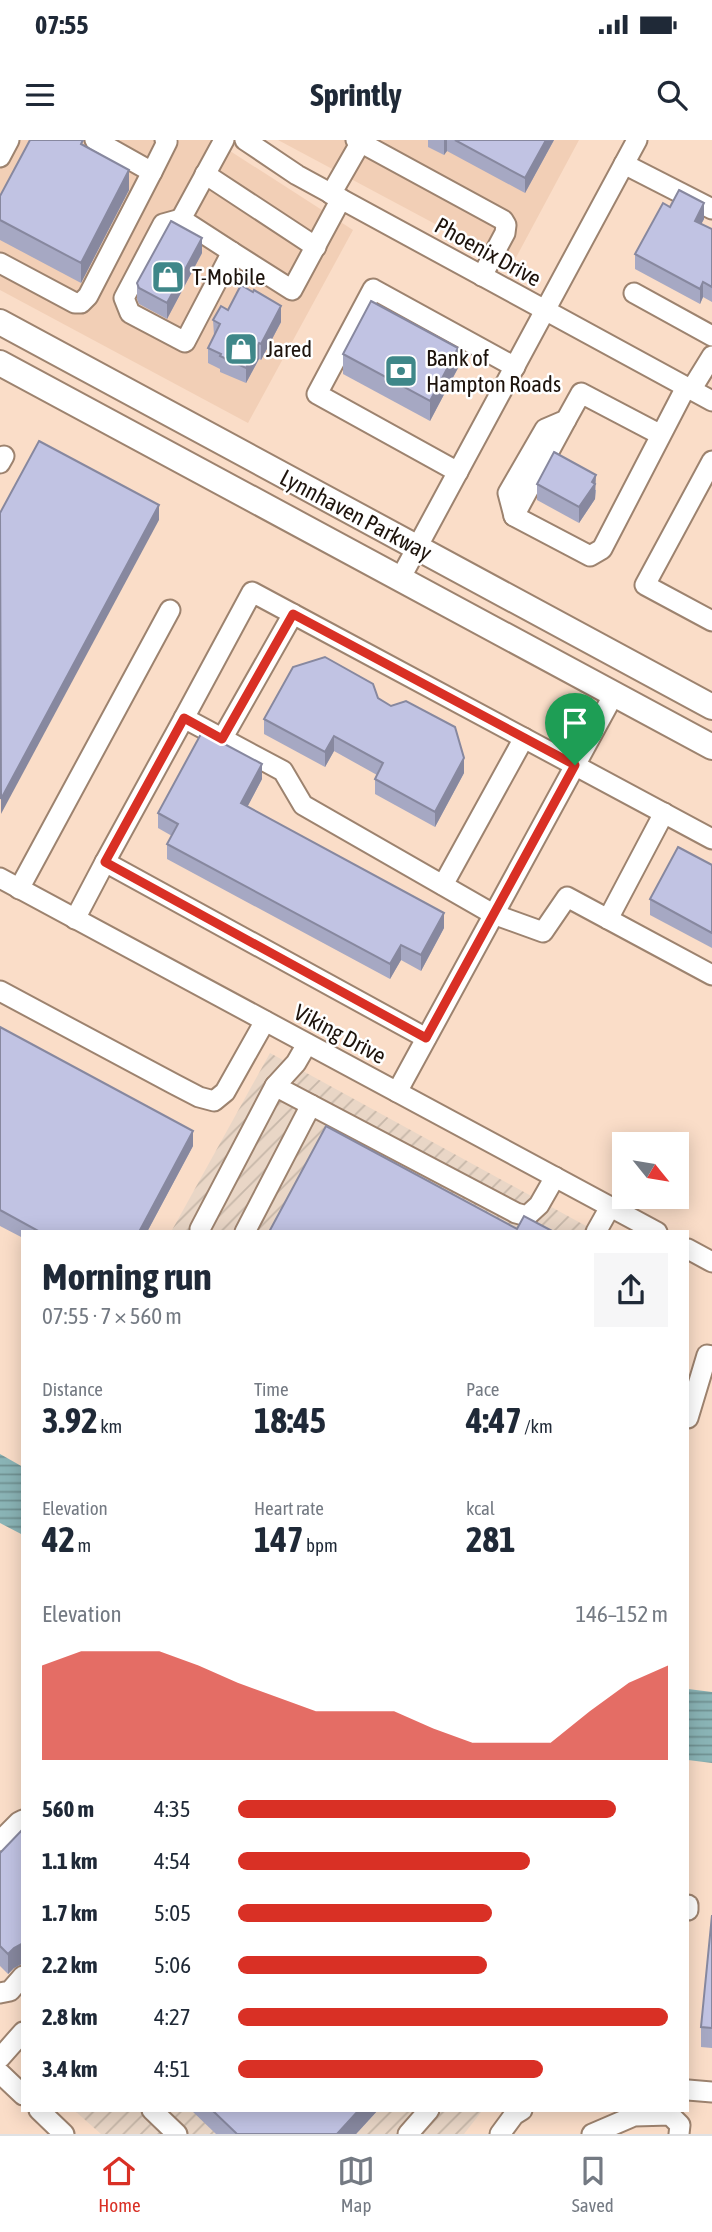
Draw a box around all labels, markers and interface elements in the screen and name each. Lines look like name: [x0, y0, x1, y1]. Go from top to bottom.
text: 07:55: [35, 10, 89, 40]
icon: menu: [21, 76, 59, 114]
text: Sprintly: [310, 76, 402, 113]
icon: search: [653, 76, 691, 114]
street label: Phoenix Drive: [430, 212, 546, 292]
shop icon: T-Mobile: [149, 258, 187, 296]
place label: T-Mobile: [192, 264, 265, 290]
shop icon: Jared: [222, 330, 260, 368]
place label: Jared: [266, 336, 312, 362]
place label: Bank of Hampton Roads: [426, 345, 561, 397]
bank icon: Bank of Hampton Roads: [382, 352, 420, 390]
street label: Lynnhaven Parkway: [276, 464, 436, 566]
pin: [545, 693, 605, 765]
icon: arrive: [556, 704, 594, 742]
street label: Viking Drive: [290, 999, 390, 1069]
north arrow: [612, 1132, 690, 1209]
map controls: [612, 1132, 689, 1209]
button: share: [594, 1253, 668, 1327]
text: Morning run: [42, 1255, 212, 1298]
text: 07:55 · 7 × 560 m: [42, 1303, 182, 1329]
text: Distance: [42, 1378, 103, 1400]
text: Time: [254, 1378, 289, 1400]
text: Pace: [466, 1378, 499, 1400]
text: 3.92: [42, 1400, 98, 1440]
text: 18:45: [254, 1400, 326, 1440]
text: 4:47: [466, 1400, 522, 1440]
text: km: [98, 1415, 122, 1437]
text: /km: [522, 1415, 553, 1437]
text: Elevation: [42, 1497, 108, 1519]
text: Heart rate: [254, 1497, 324, 1519]
text: kcal: [466, 1497, 495, 1519]
text: 42: [42, 1519, 75, 1559]
text: 147: [254, 1519, 303, 1559]
text: 281: [466, 1519, 515, 1559]
text: m: [75, 1534, 91, 1556]
text: bpm: [303, 1534, 338, 1556]
text: Elevation: [42, 1601, 122, 1627]
text: 146–152 m: [575, 1601, 668, 1627]
text: 560 m: [42, 1796, 94, 1822]
text: 4:35: [154, 1796, 191, 1822]
text: 1.1 km: [42, 1848, 98, 1874]
text: 4:54: [154, 1848, 191, 1874]
text: 1.7 km: [42, 1900, 98, 1926]
text: 5:05: [154, 1900, 191, 1926]
text: 2.2 km: [42, 1952, 98, 1978]
text: 5:06: [154, 1952, 191, 1978]
text: 2.8 km: [42, 2004, 98, 2030]
text: 4:27: [154, 2004, 191, 2030]
text: 3.4 km: [42, 2056, 98, 2082]
text: 4:51: [154, 2056, 191, 2082]
tab: Home: [98, 2152, 141, 2216]
tab: Map: [337, 2152, 375, 2216]
tab: Saved: [572, 2152, 614, 2216]

